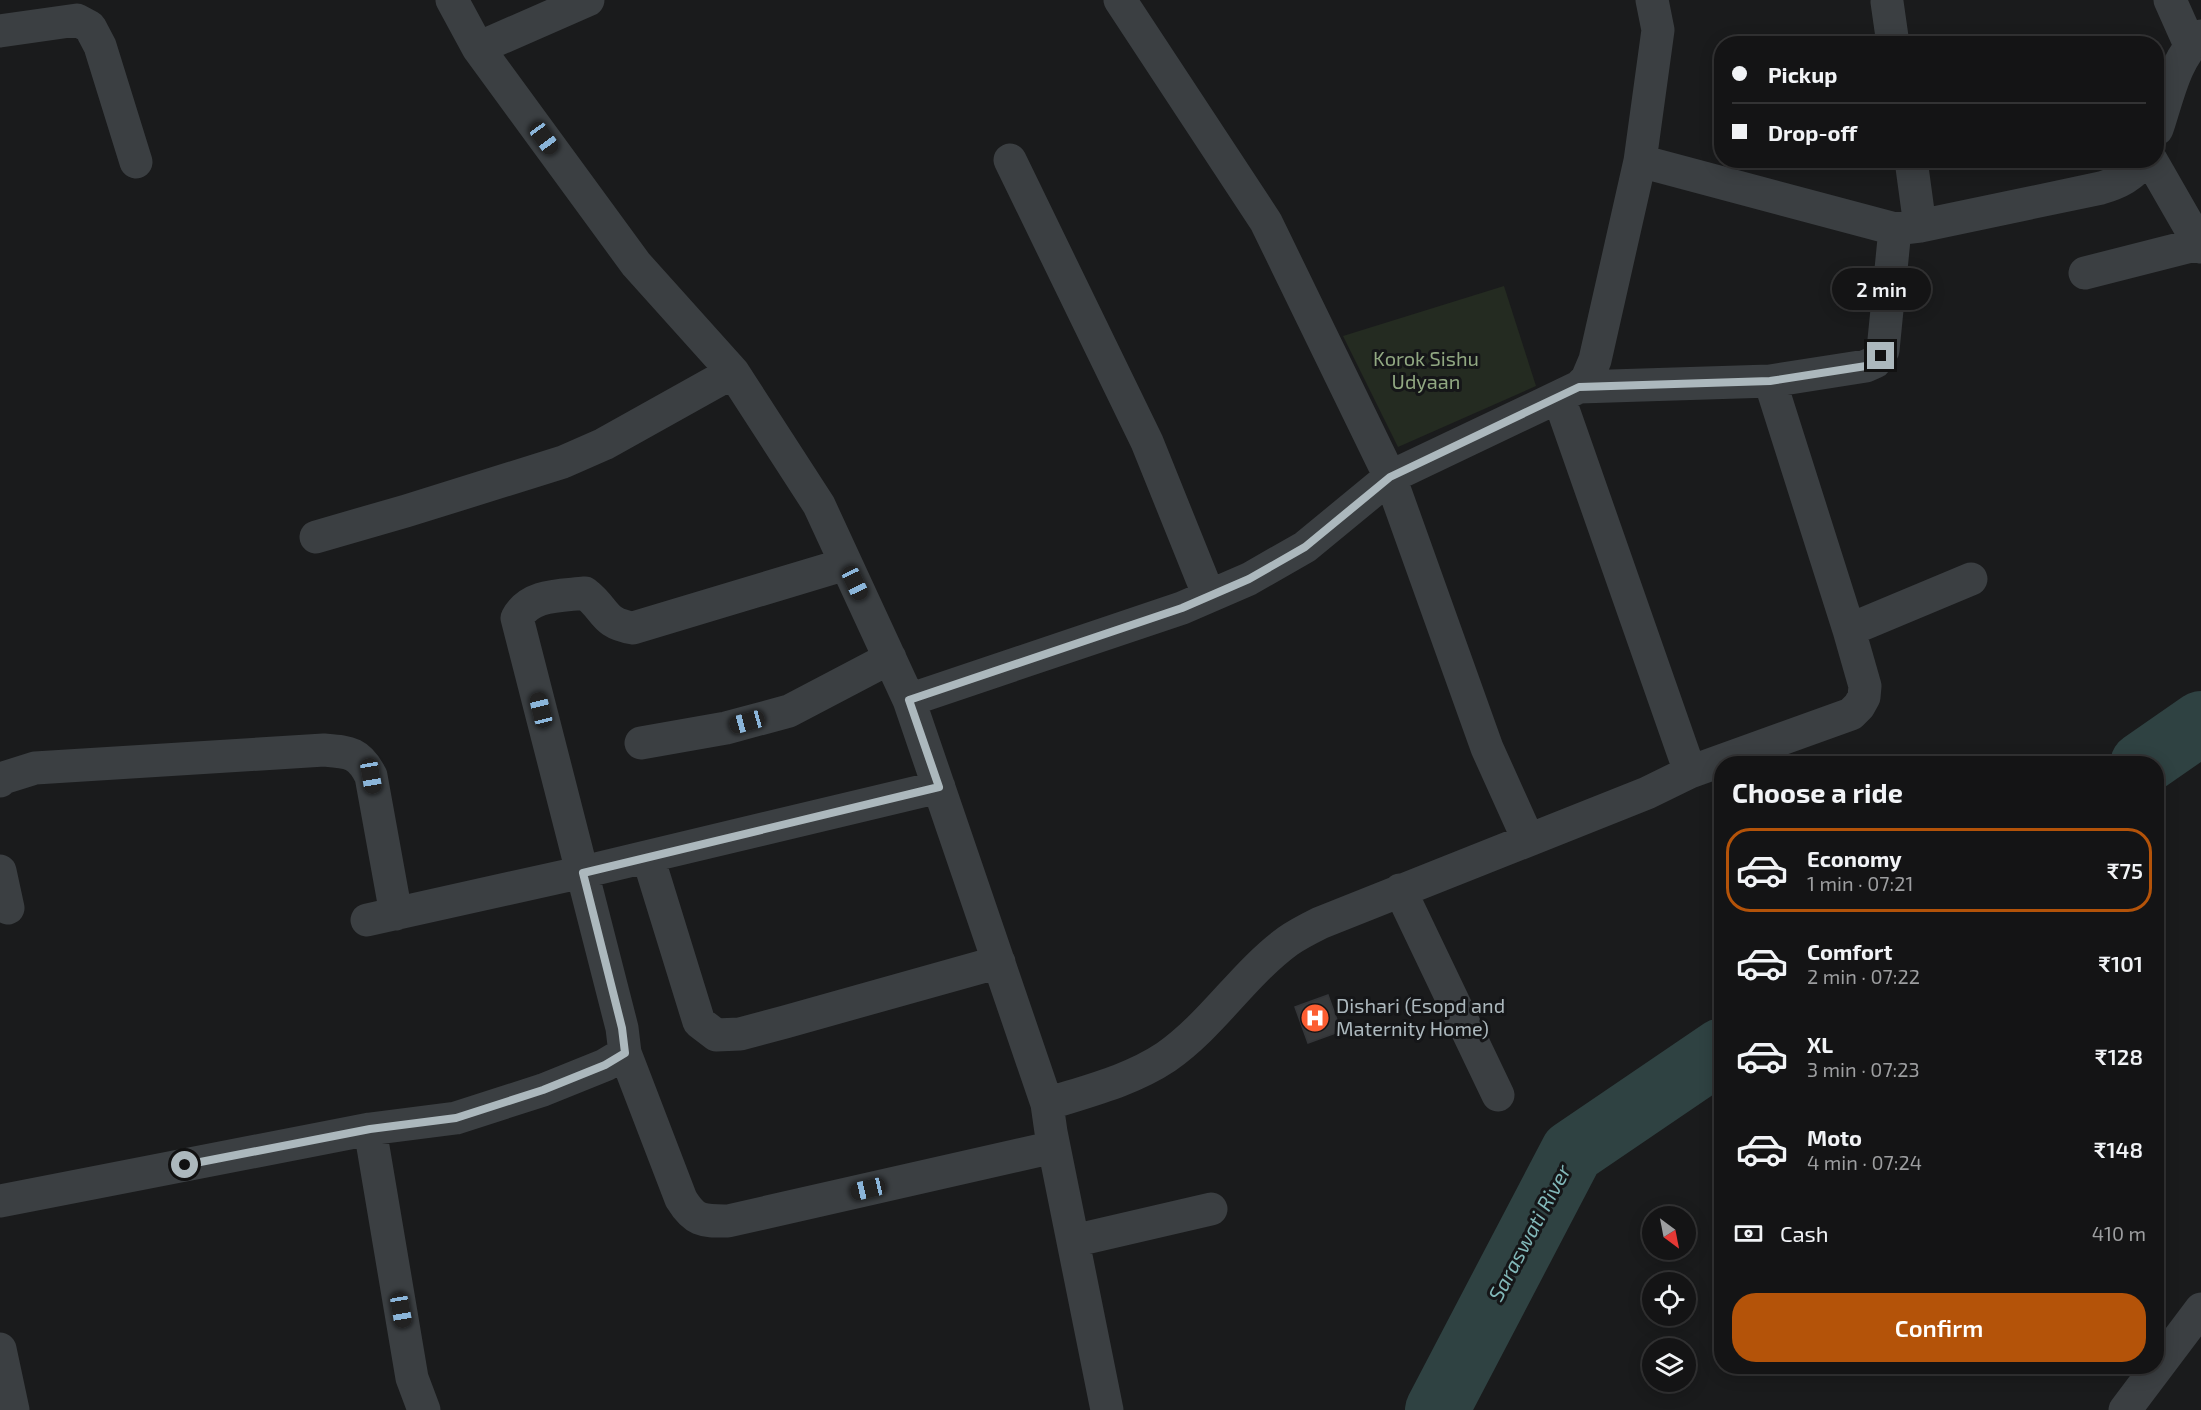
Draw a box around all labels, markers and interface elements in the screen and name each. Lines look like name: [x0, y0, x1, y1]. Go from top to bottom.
text: Pickup: [1768, 61, 1837, 87]
car: [526, 118, 562, 158]
text: Drop-off: [1768, 119, 1857, 145]
callout: 2 min: [1832, 269, 1930, 311]
text: 2 min: [1856, 277, 1907, 301]
route end: [1867, 342, 1894, 369]
park label: Korok Sishu Udyaan: [1373, 346, 1479, 393]
car: [839, 563, 871, 603]
car: [528, 690, 554, 730]
car: [727, 709, 767, 735]
car: [359, 757, 383, 795]
text: Choose a ride: [1732, 776, 1903, 808]
icon: car: [1735, 843, 1789, 897]
text: Economy: [1807, 845, 1902, 871]
text: ₹75: [2107, 857, 2143, 883]
text: 1 min · 07:21: [1807, 871, 1913, 895]
icon: car: [1735, 936, 1789, 990]
text: Comfort: [1807, 938, 1892, 964]
text: ₹101: [2098, 950, 2143, 976]
text: 2 min · 07:22: [1807, 964, 1920, 988]
place label: Dishari (Esopd and Maternity Home): [1336, 993, 1505, 1040]
hospital icon: Dishari (Esopd and Maternity Home): [1299, 1002, 1331, 1034]
icon: car: [1735, 1029, 1789, 1083]
text: XL: [1807, 1031, 1833, 1057]
text: ₹128: [2095, 1043, 2143, 1069]
text: 3 min · 07:23: [1807, 1057, 1920, 1081]
icon: car: [1735, 1122, 1789, 1176]
text: Moto: [1807, 1124, 1862, 1150]
text: ₹148: [2094, 1136, 2143, 1162]
text: 4 min · 07:24: [1807, 1150, 1922, 1174]
route start: [171, 1151, 198, 1178]
water label: Saraswati River: [1482, 1159, 1575, 1305]
car: [848, 1176, 888, 1202]
north arrow: [1642, 1206, 1696, 1260]
map controls: [1642, 1206, 1696, 1392]
icon: cash: [1732, 1217, 1765, 1250]
text: Cash: [1780, 1220, 1829, 1246]
text: 410 m: [2092, 1221, 2146, 1245]
button: locate: [1642, 1272, 1696, 1326]
car: [389, 1291, 413, 1329]
button: Confirm: [1732, 1293, 2146, 1362]
button: layers: [1642, 1338, 1696, 1392]

